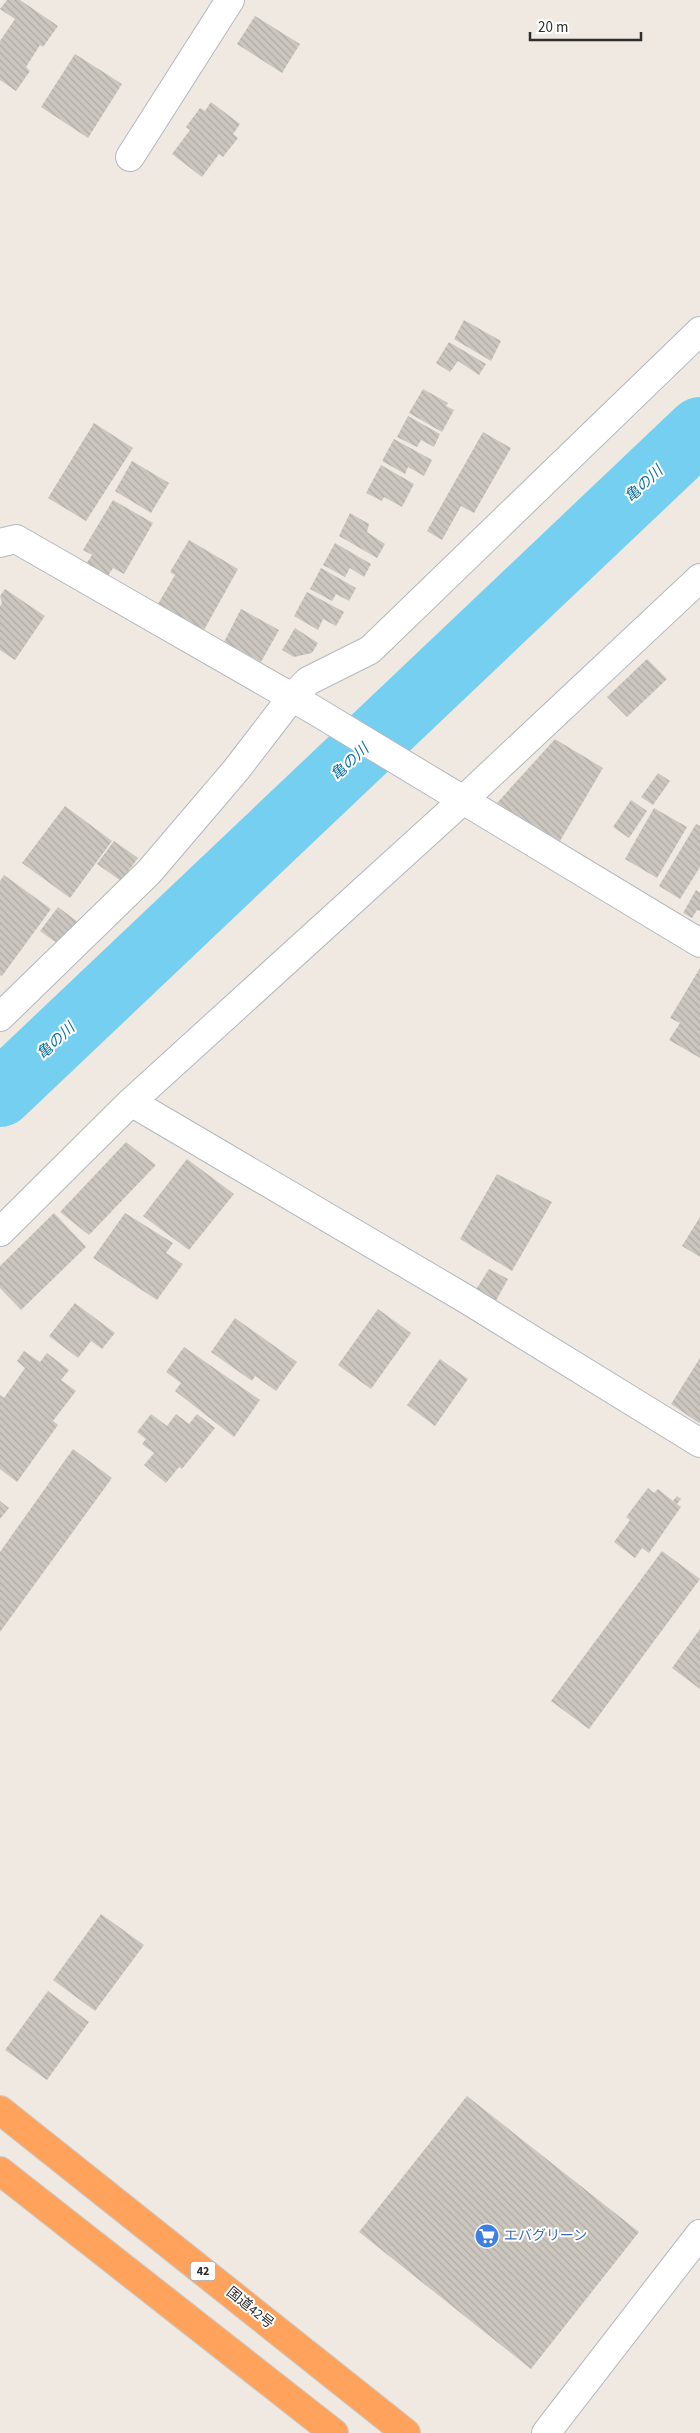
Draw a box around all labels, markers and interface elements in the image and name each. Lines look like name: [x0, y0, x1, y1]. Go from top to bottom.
scale bar: [530, 10, 641, 42]
text: 20 m: [538, 17, 568, 38]
water label: 亀の川: [620, 460, 669, 507]
water label: 亀の川: [326, 738, 375, 785]
water label: 亀の川: [32, 1017, 81, 1064]
supermarket icon: エバグリーン: [474, 2223, 500, 2249]
place label: エバグリーン: [504, 2226, 587, 2246]
road number: 42: [190, 2262, 216, 2280]
street label: 国道42号: [222, 2283, 278, 2333]

